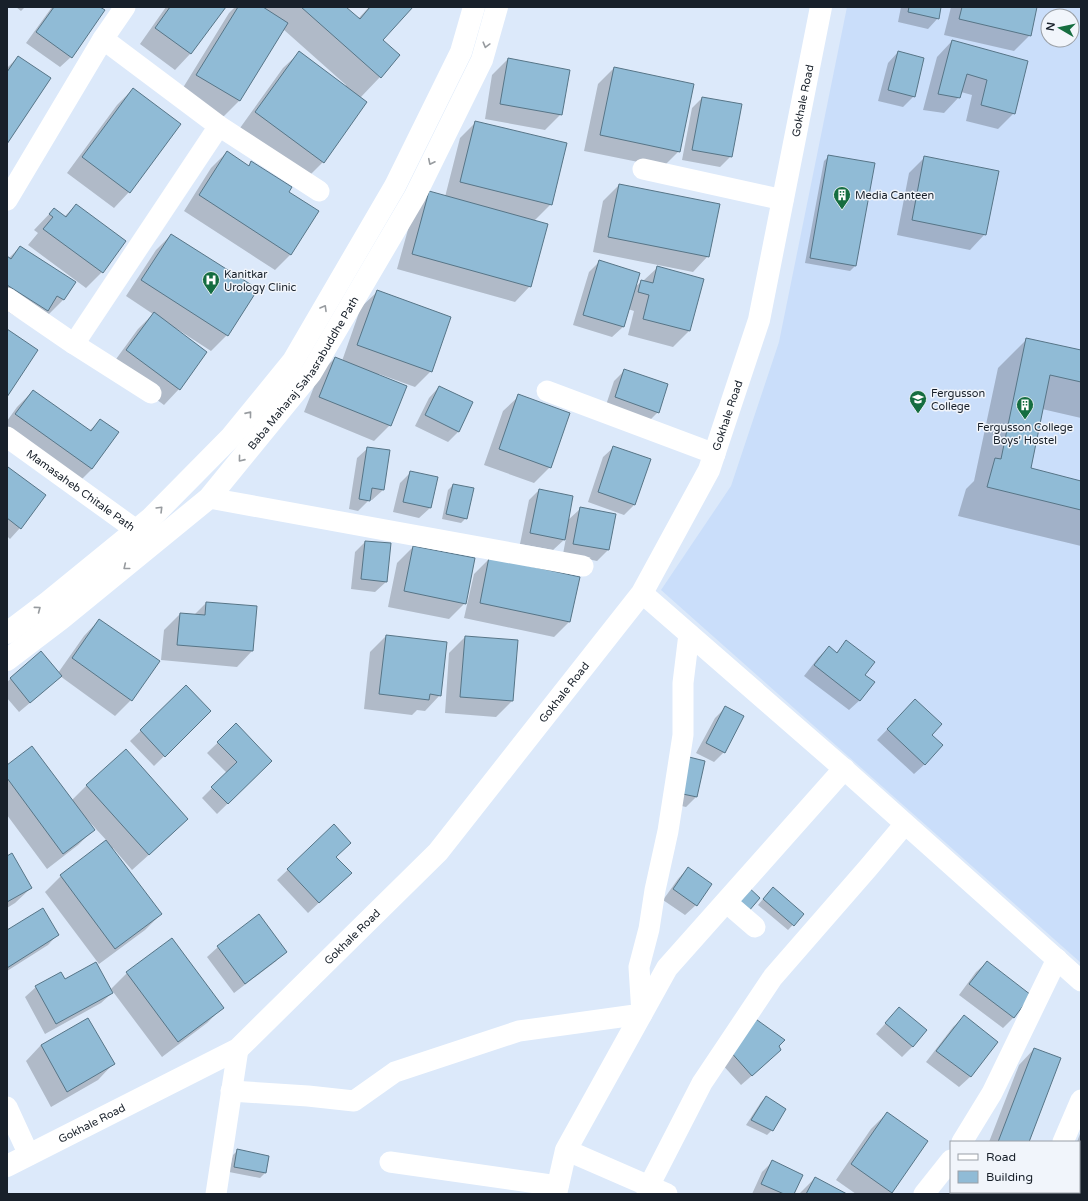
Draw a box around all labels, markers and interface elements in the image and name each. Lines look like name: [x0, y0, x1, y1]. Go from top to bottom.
north arrow: [1040, 8, 1080, 48]
text: N: [1044, 21, 1058, 32]
one-way arrow: [482, 41, 491, 48]
street label: Gokhale Road: [789, 64, 816, 138]
one-way arrow: [429, 158, 436, 166]
building icon: Media Canteen: [832, 185, 852, 210]
place label: Media Canteen: [855, 189, 934, 202]
place label: Kanitkar Urology Clinic: [224, 268, 297, 294]
hospital icon: Kanitkar Urology Clinic: [201, 270, 221, 295]
street label: Baba Maharaj Sahasrabuddhe Path: [245, 294, 362, 452]
one-way arrow: [319, 305, 326, 312]
street label: Gokhale Road: [710, 379, 745, 452]
place label: Fergusson College: [931, 387, 985, 413]
school or university icon: Fergusson College: [908, 389, 928, 414]
building icon: Fergusson College Boys' Hostel: [1015, 395, 1035, 420]
one-way arrow: [245, 412, 252, 419]
place label: Fergusson College Boys' Hostel: [977, 421, 1073, 447]
street label: Mamasaheb Chitale Path: [24, 447, 137, 534]
one-way arrow: [238, 455, 245, 462]
one-way arrow: [155, 506, 163, 514]
one-way arrow: [123, 562, 130, 569]
one-way arrow: [34, 607, 41, 614]
street label: Gokhale Road: [536, 660, 592, 725]
street label: Gokhale Road: [322, 907, 383, 967]
street label: Gokhale Road: [56, 1101, 128, 1146]
legend: [950, 1141, 1080, 1193]
text: Road: [986, 1150, 1016, 1164]
text: Building: [986, 1170, 1033, 1184]

